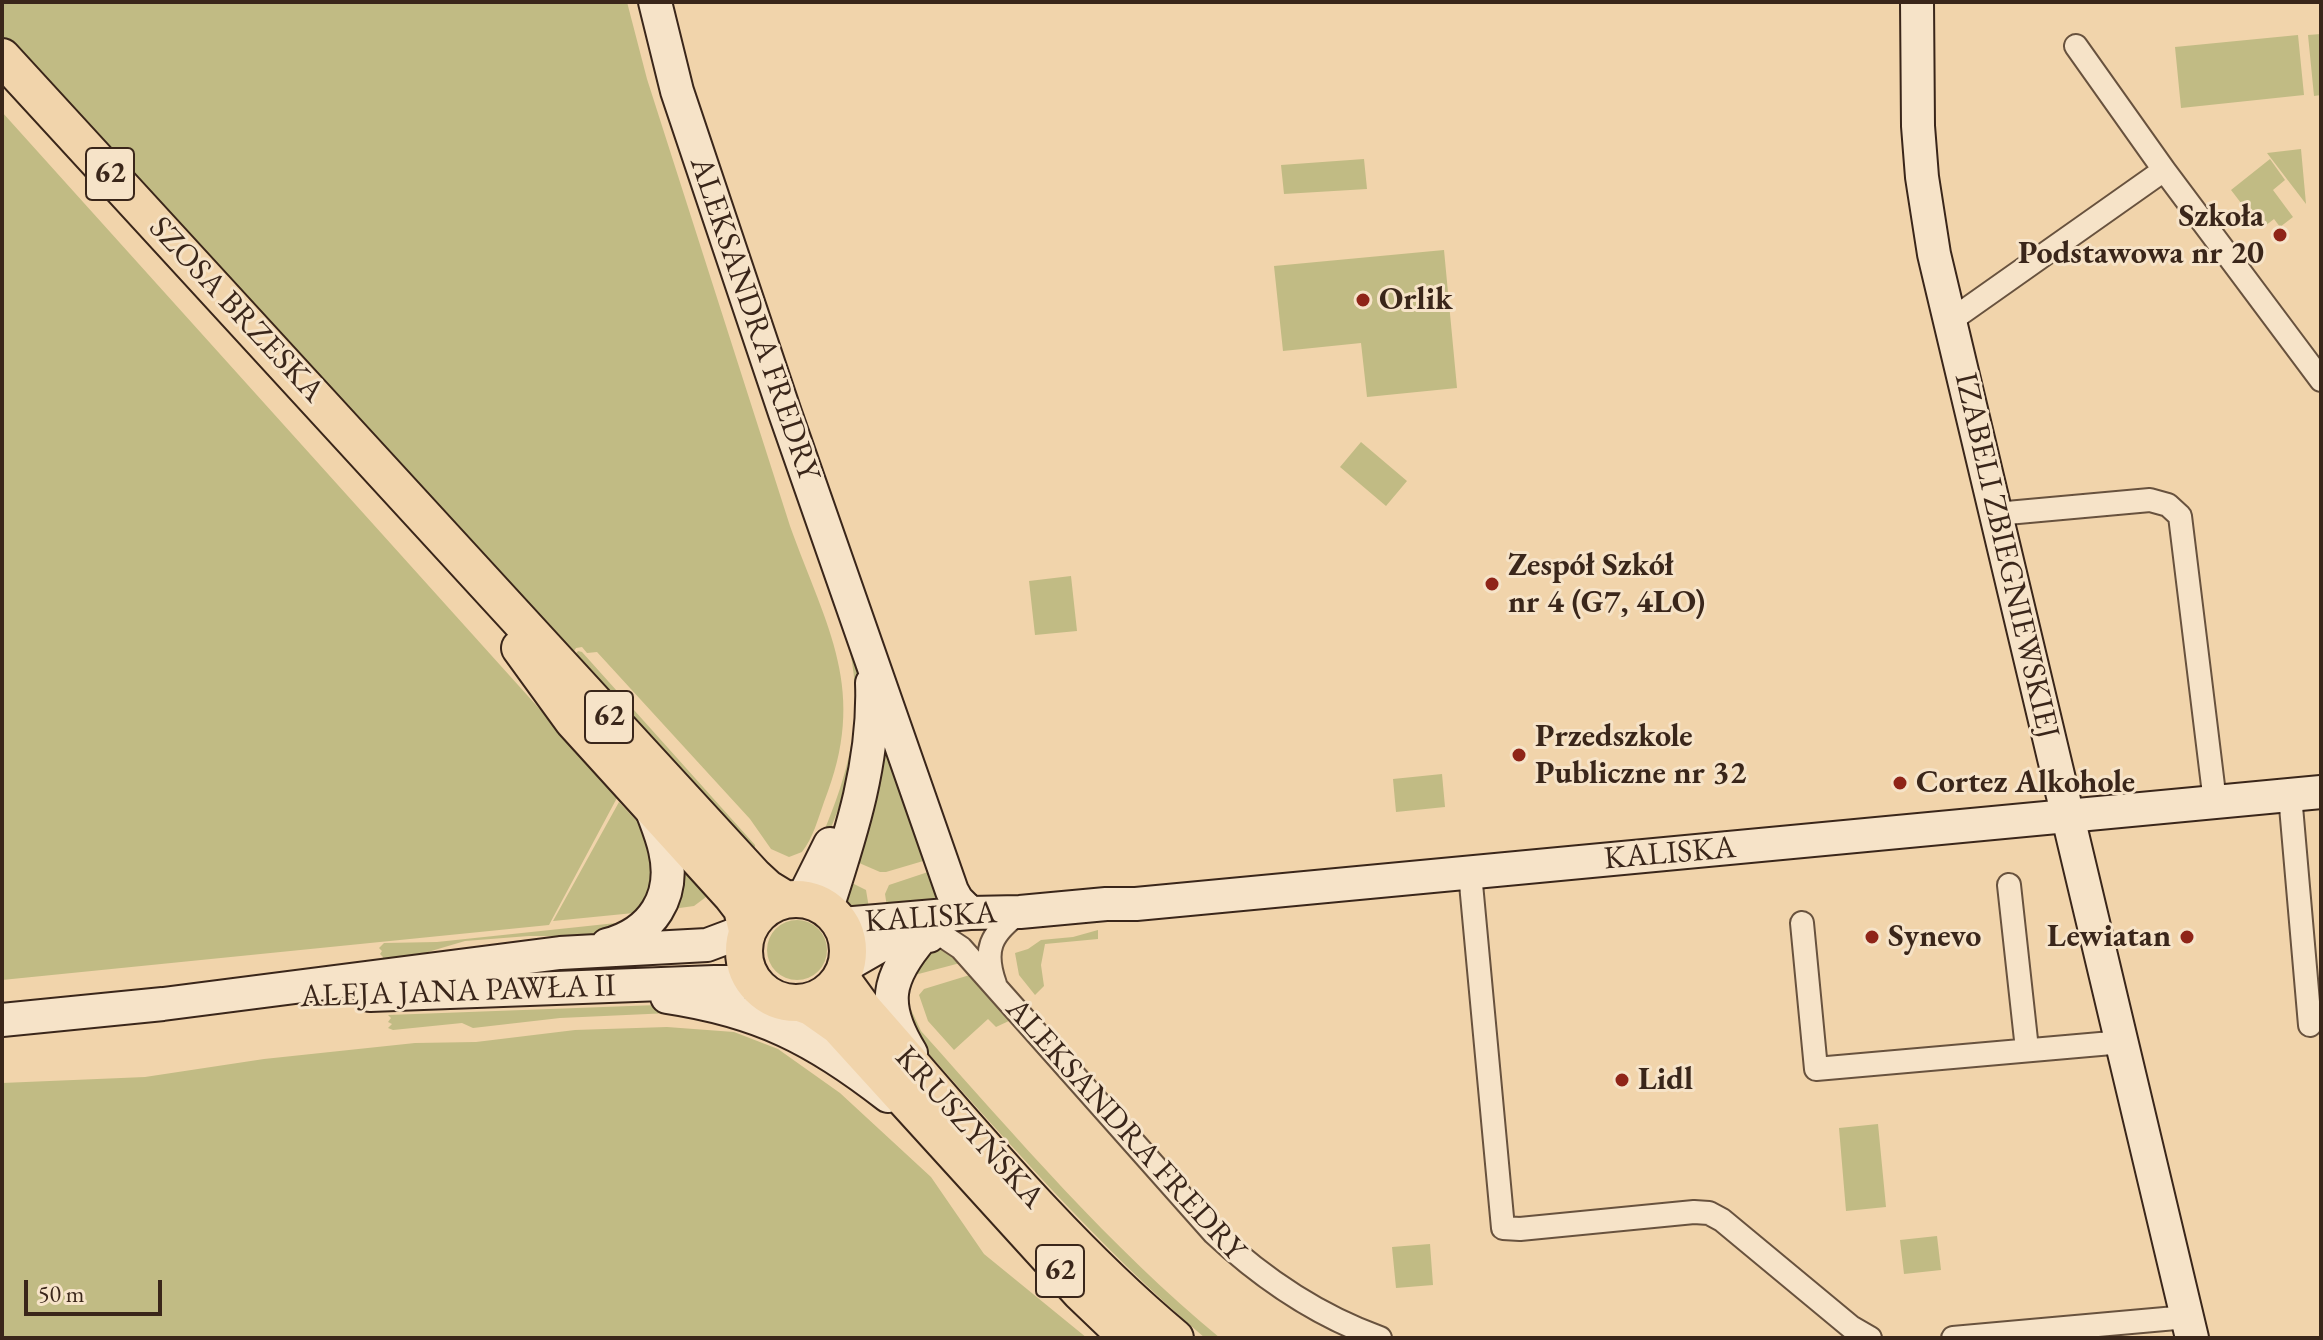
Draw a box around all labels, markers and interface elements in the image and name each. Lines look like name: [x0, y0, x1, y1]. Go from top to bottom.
road number: 62: [86, 148, 134, 200]
street label: ALEKSANDRA FREDRY: [681, 152, 827, 486]
place label: Szkoła Podstawowa nr 20: [2018, 198, 2264, 273]
street label: SZOSA BRZESKA: [140, 209, 332, 411]
marker: Szkoła Podstawowa nr 20: [2271, 226, 2289, 244]
place label: Orlik: [1379, 281, 1453, 319]
marker: Orlik: [1354, 291, 1372, 309]
street label: IZABELI ZBIEGNIEWSKIEJ: [1945, 369, 2067, 743]
place label: Zespół Szkół nr 4 (G7, 4LO): [1508, 547, 1705, 622]
marker: Zespół Szkół nr 4 (G7, 4LO): [1483, 575, 1501, 593]
road number: 62: [585, 691, 633, 743]
place label: Przedszkole Publiczne nr 32: [1535, 718, 1746, 793]
marker: Przedszkole Publiczne nr 32: [1510, 746, 1528, 764]
place label: Cortez Alkohole: [1916, 764, 2135, 802]
marker: Cortez Alkohole: [1891, 774, 1909, 792]
street label: KALISKA: [1602, 829, 1738, 879]
street label: KALISKA: [864, 894, 998, 942]
place label: Synevo: [1888, 918, 1981, 956]
place label: Lewiatan: [2047, 918, 2171, 956]
marker: Synevo: [1863, 928, 1881, 946]
marker: Lewiatan: [2178, 928, 2196, 946]
street label: ALEJA JANA PAWŁA II: [299, 967, 617, 1017]
street label: ALEKSANDRA FREDRY: [997, 991, 1253, 1269]
street label: KRUSZYŃSKA: [886, 1039, 1052, 1217]
place label: Lidl: [1638, 1061, 1693, 1099]
marker: Lidl: [1613, 1071, 1631, 1089]
road number: 62: [1036, 1245, 1084, 1297]
scale bar: [28, 1264, 166, 1314]
text: 50 m: [38, 1278, 85, 1309]

